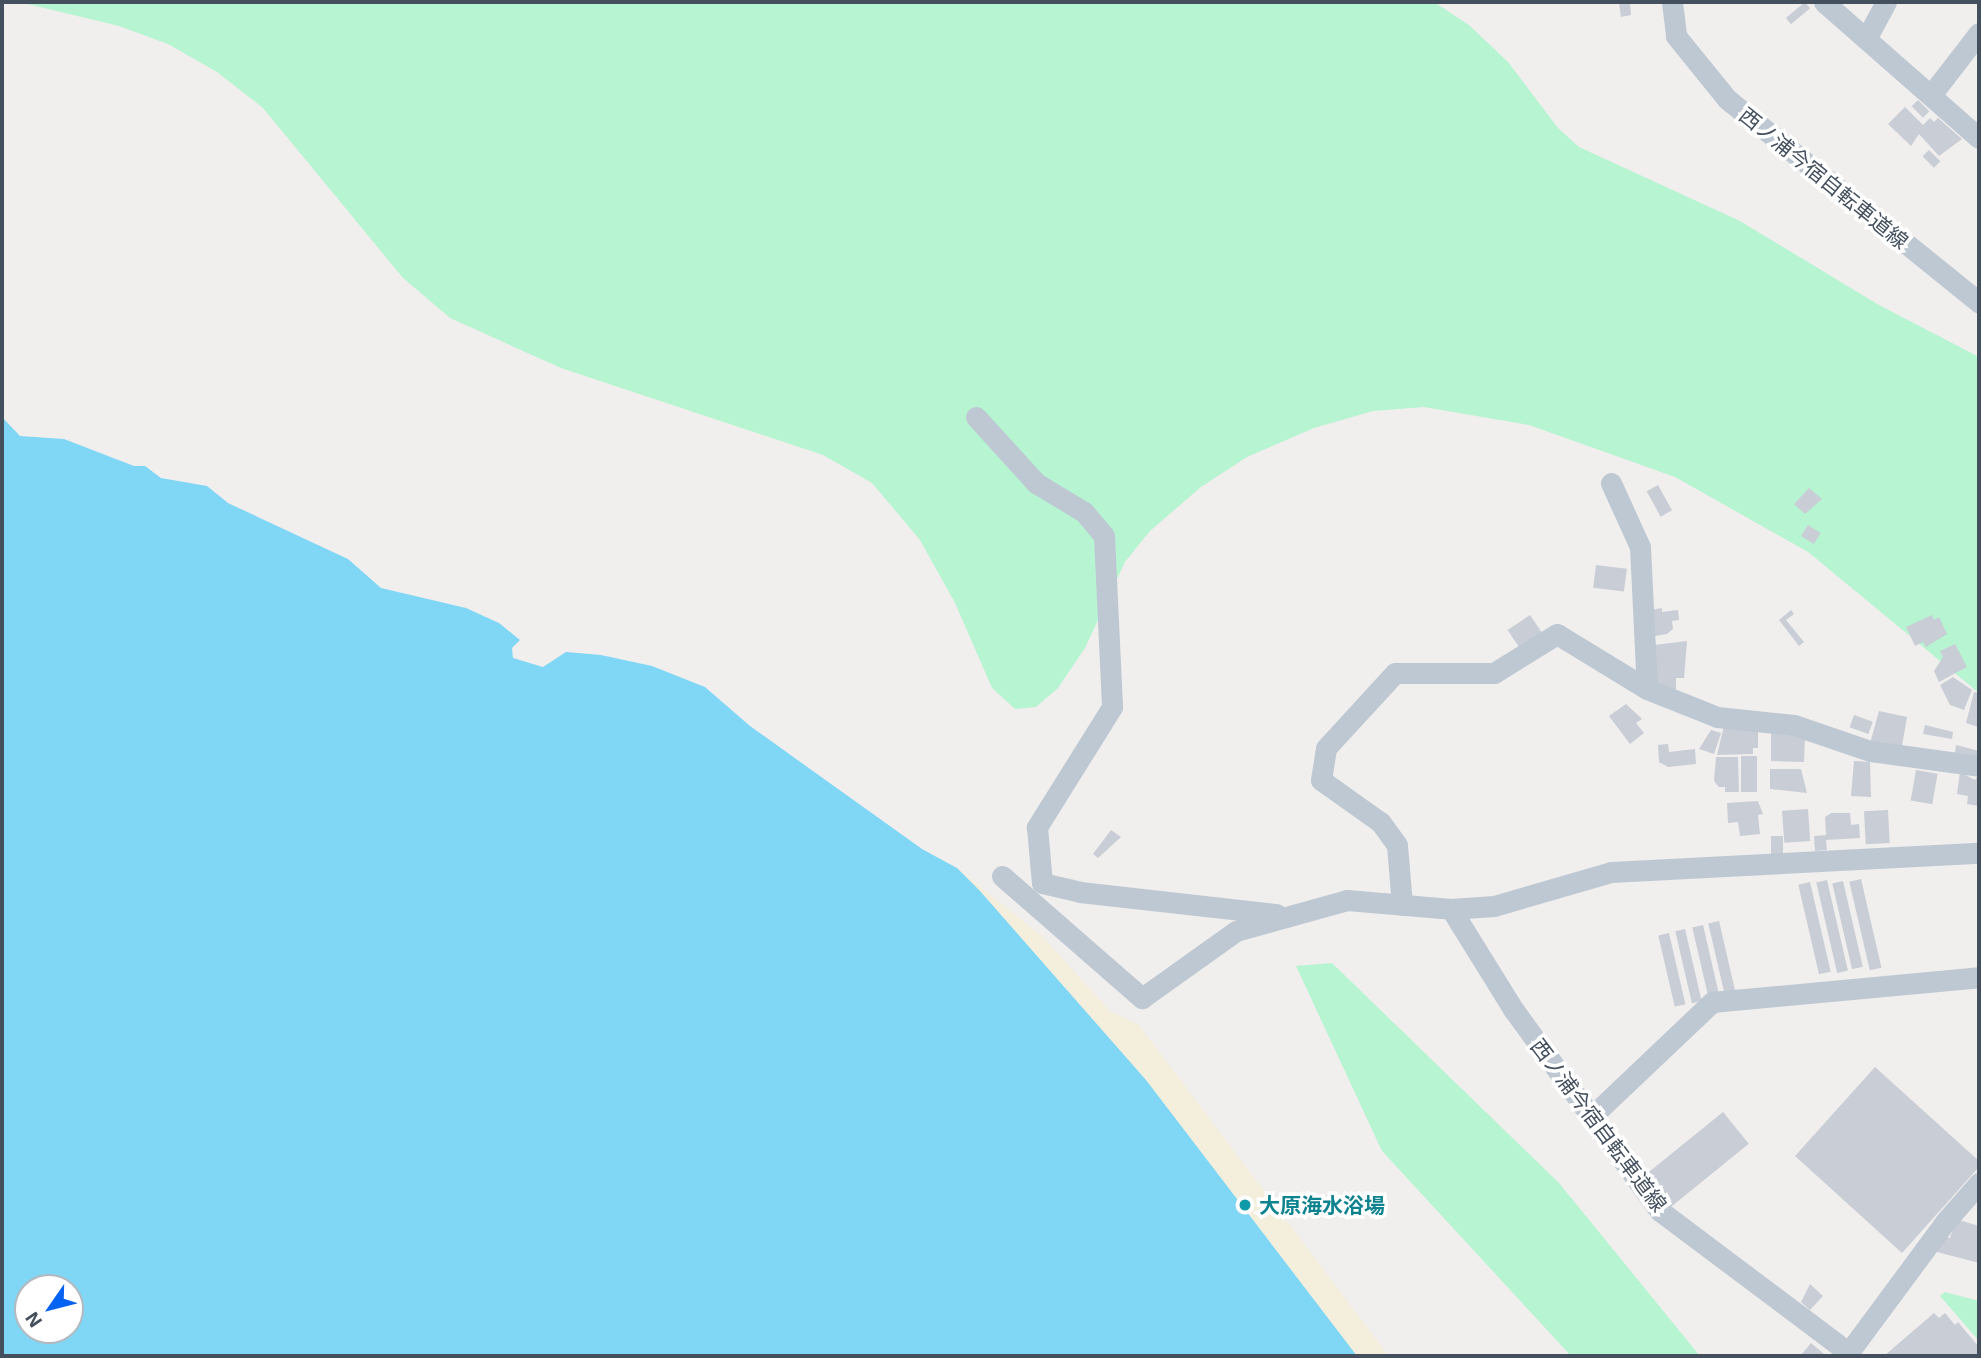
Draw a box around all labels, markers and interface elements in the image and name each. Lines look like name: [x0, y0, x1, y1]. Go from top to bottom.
street label: 西ノ浦今宿自転車道線: [1734, 102, 1914, 254]
street label: 西ノ浦今宿自転車道線: [1526, 1034, 1672, 1216]
place label: 大原海水浴場: [1259, 1192, 1385, 1218]
marker: 大原海水浴場: [1237, 1197, 1253, 1213]
north arrow: [14, 1274, 84, 1344]
text: N: [20, 1308, 46, 1332]

